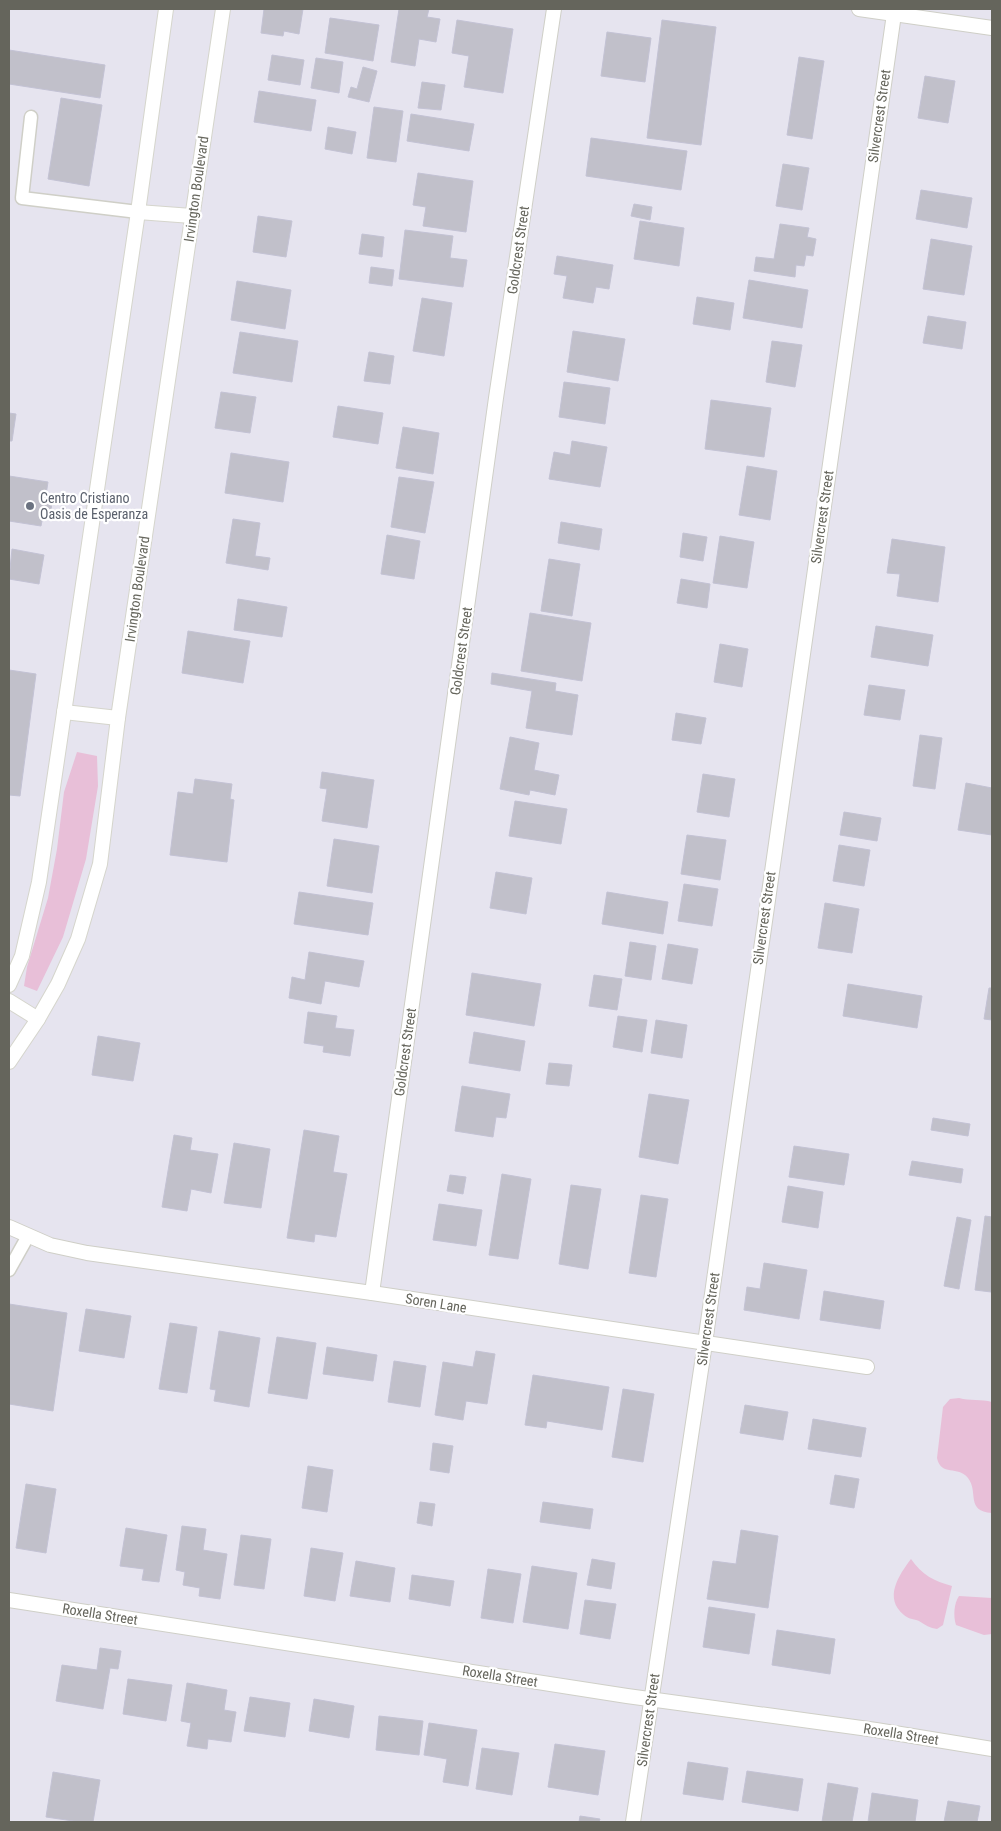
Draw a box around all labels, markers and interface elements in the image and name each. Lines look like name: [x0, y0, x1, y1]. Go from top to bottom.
street label: Silvercrest Street: [865, 68, 893, 164]
street label: Irvington Boulevard: [181, 135, 211, 243]
street label: Goldcrest Street: [504, 205, 532, 295]
street label: Silvercrest Street: [808, 469, 836, 565]
place label: Centro Cristiano Oasis de Esperanza: [40, 490, 148, 522]
marker: Centro Cristiano Oasis de Esperanza: [24, 500, 36, 512]
street label: Irvington Boulevard: [122, 535, 152, 643]
street label: Goldcrest Street: [447, 606, 475, 696]
street label: Silvercrest Street: [750, 870, 778, 966]
street label: Goldcrest Street: [391, 1007, 419, 1097]
street label: Silvercrest Street: [694, 1271, 722, 1367]
street label: Soren Lane: [404, 1290, 468, 1316]
street label: Roxella Street: [61, 1600, 139, 1628]
street label: Roxella Street: [461, 1662, 539, 1690]
street label: Silvercrest Street: [634, 1672, 662, 1768]
street label: Roxella Street: [862, 1720, 940, 1748]

